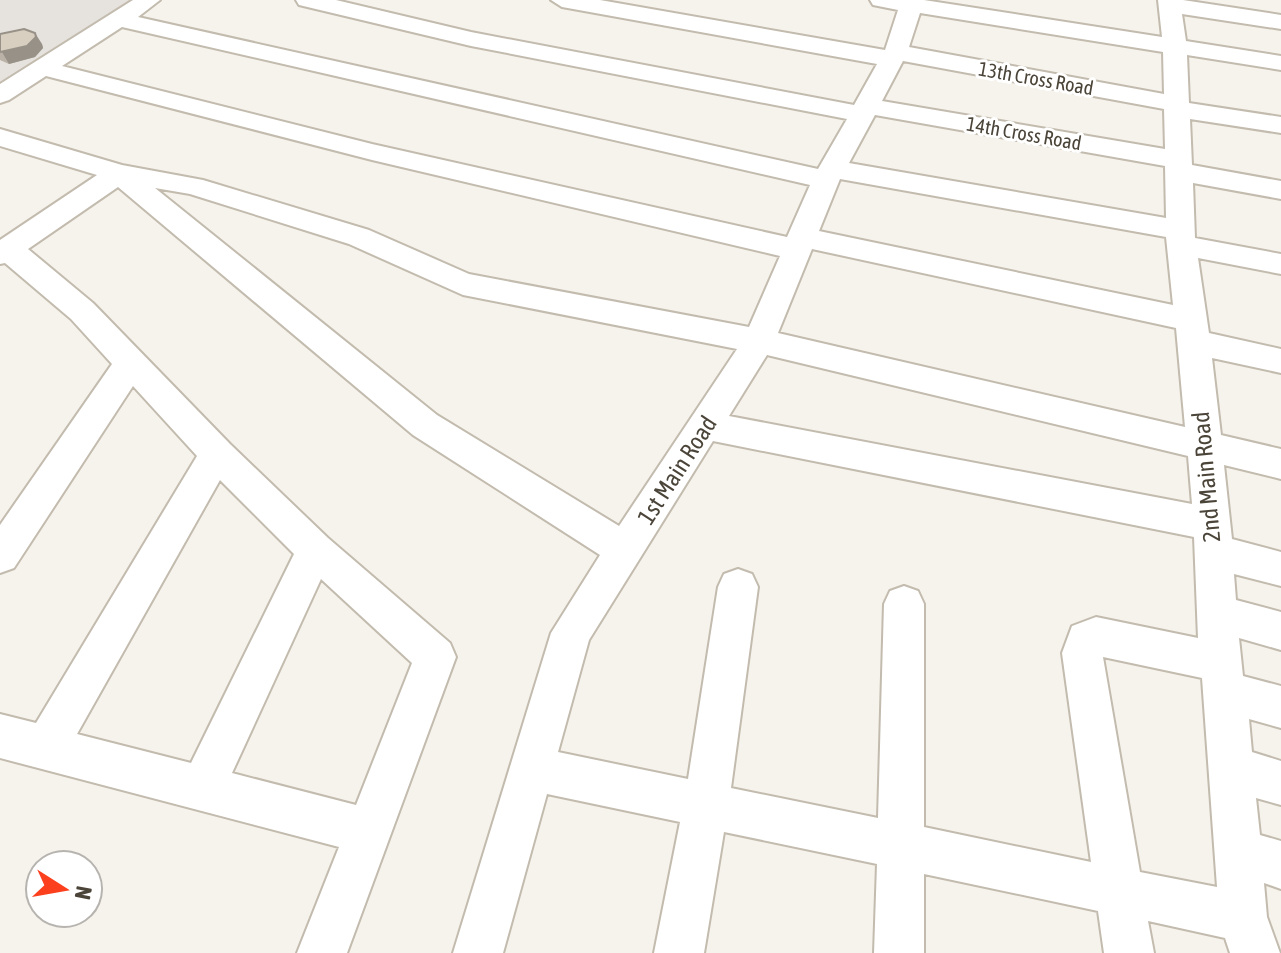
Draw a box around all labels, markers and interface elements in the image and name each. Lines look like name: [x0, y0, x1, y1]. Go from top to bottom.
street label: 13th Cross Road: [977, 57, 1095, 99]
street label: 14th Cross Road: [965, 112, 1083, 154]
street label: 1st Main Road: [632, 411, 722, 529]
street label: 2nd Main Road: [1187, 411, 1225, 543]
north arrow: [24, 849, 104, 929]
text: N: [70, 884, 98, 902]

